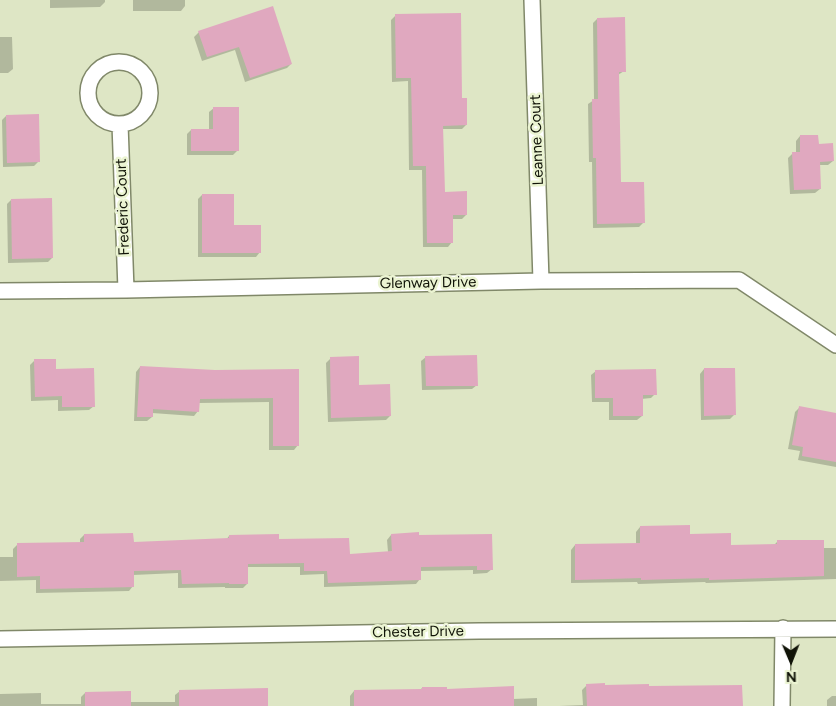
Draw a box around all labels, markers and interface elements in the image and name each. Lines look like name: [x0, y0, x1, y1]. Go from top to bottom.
street label: Leanne Court: [526, 94, 548, 186]
street label: Frederic Court: [112, 158, 134, 256]
street label: Glenway Drive: [380, 273, 476, 293]
street label: Chester Drive: [372, 622, 464, 642]
north arrow: [766, 636, 816, 686]
text: N: [786, 668, 797, 685]

